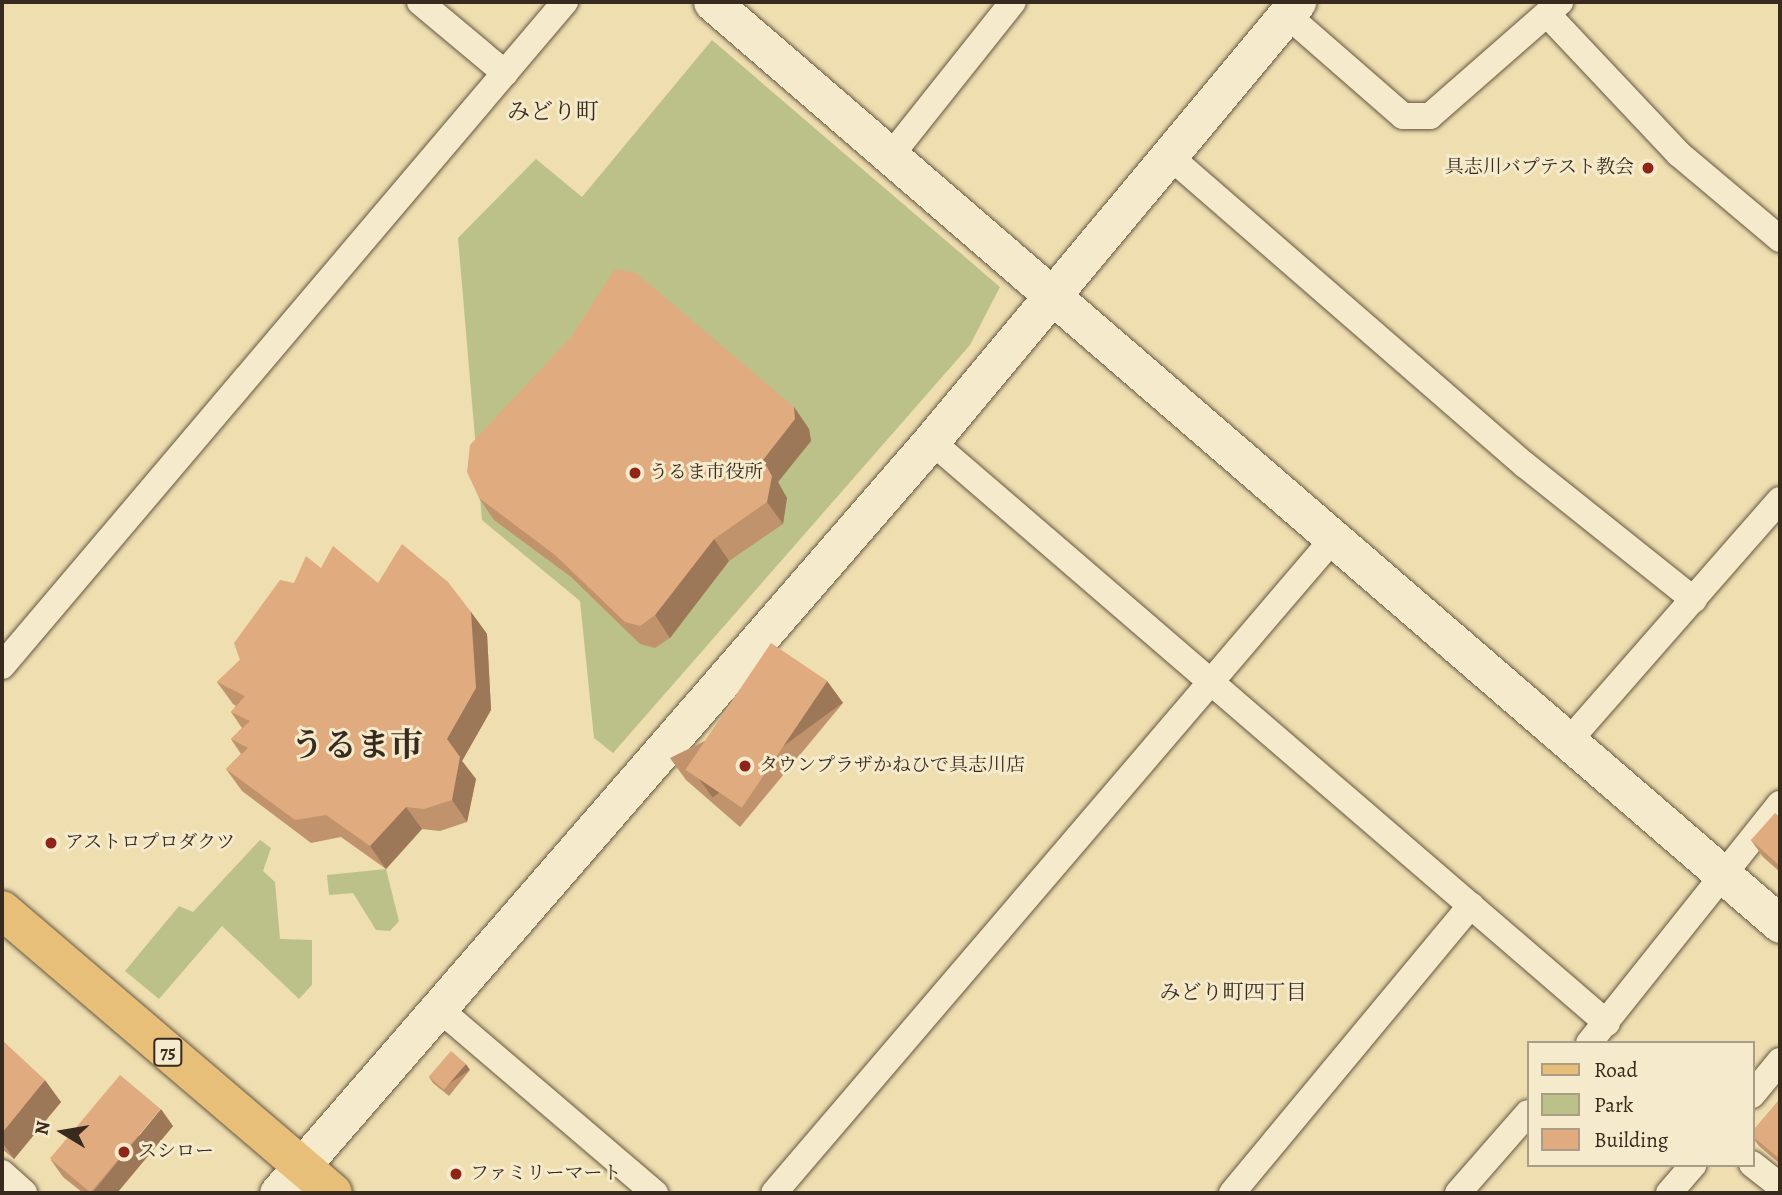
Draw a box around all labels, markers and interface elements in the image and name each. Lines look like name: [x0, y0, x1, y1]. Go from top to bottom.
district label: みどり町: [507, 98, 599, 126]
place label: 具志川バプテスト教会: [1444, 157, 1634, 179]
marker: 具志川バプテスト教会: [1640, 160, 1656, 176]
place label: うるま市役所: [649, 462, 763, 484]
marker: うるま市役所: [627, 465, 643, 481]
district label: うるま市: [291, 725, 423, 765]
place label: タウンプラザかねひで具志川店: [759, 755, 1025, 777]
marker: タウンプラザかねひで具志川店: [737, 758, 753, 774]
place label: アストロプロダクツ: [65, 832, 236, 854]
marker: アストロプロダクツ: [43, 835, 59, 851]
district label: みどり町四丁目: [1160, 979, 1306, 1005]
road number: 75: [152, 1037, 184, 1066]
legend: [1526, 1041, 1754, 1167]
text: Road: [1594, 1056, 1638, 1084]
text: Park: [1594, 1091, 1633, 1119]
north arrow: [28, 1097, 98, 1167]
text: N: [28, 1119, 56, 1137]
text: Building: [1594, 1126, 1668, 1154]
place label: スシロー: [138, 1141, 214, 1163]
marker: スシロー: [116, 1144, 132, 1160]
place label: ファミリーマート: [470, 1163, 622, 1185]
marker: ファミリーマート: [448, 1166, 464, 1182]

